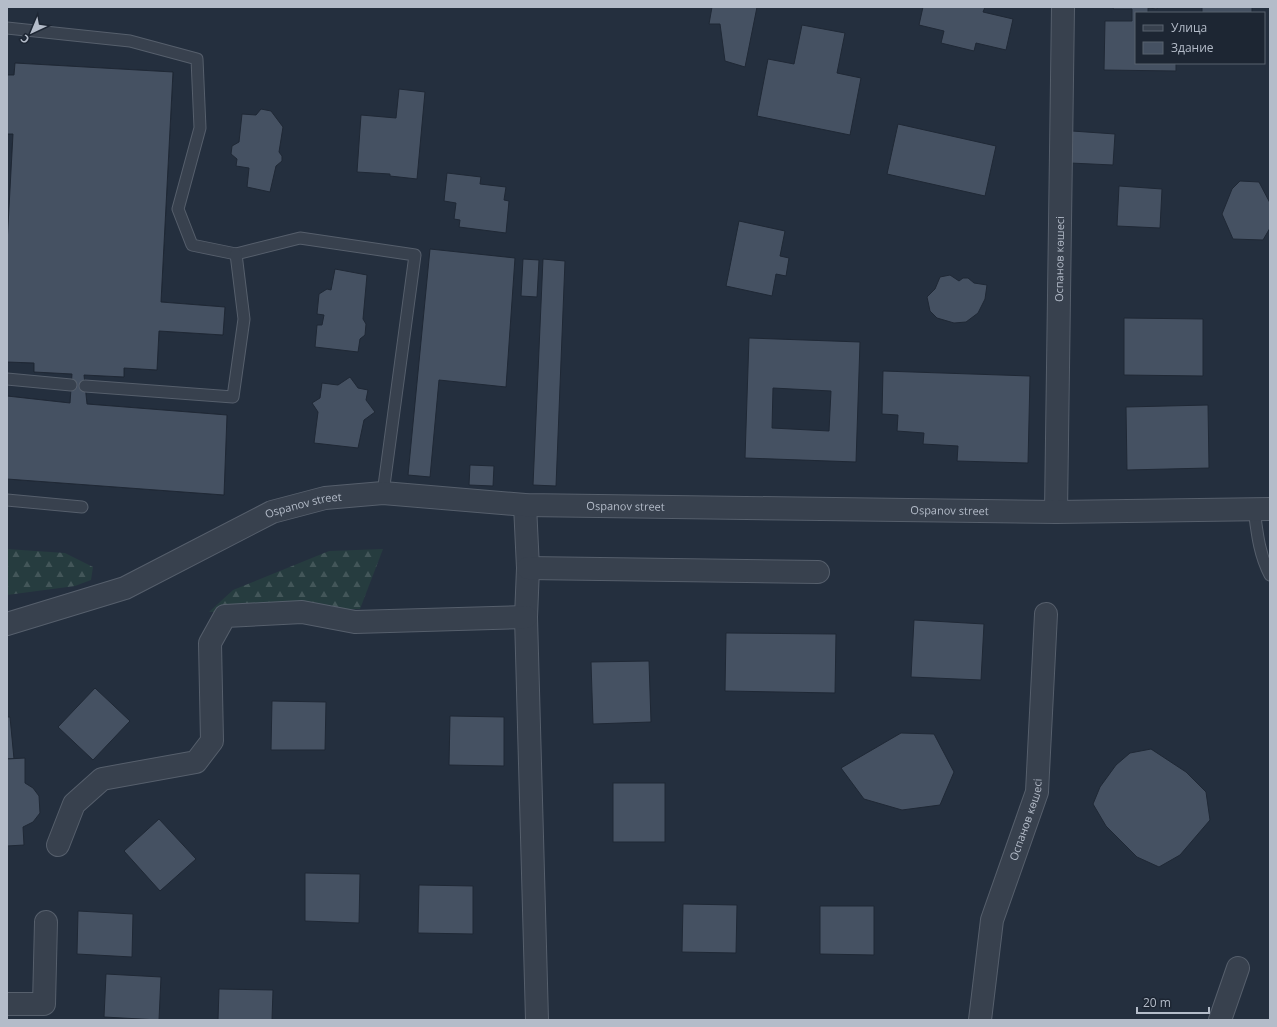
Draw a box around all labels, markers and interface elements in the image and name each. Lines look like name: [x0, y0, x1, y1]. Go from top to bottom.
north arrow: [12, 12, 52, 52]
legend: [1135, 12, 1265, 64]
text: Улица: [1171, 19, 1207, 36]
text: С: [17, 32, 32, 47]
text: Здание: [1171, 39, 1214, 56]
street label: Оспанов көшесі: [1051, 216, 1067, 302]
street label: Ospanov street: [262, 489, 342, 521]
street label: Ospanov street: [586, 498, 665, 514]
street label: Ospanov street: [910, 502, 989, 518]
street label: Оспанов көшесі: [1005, 778, 1045, 863]
scale bar: [1137, 989, 1209, 1015]
text: 20 m: [1143, 994, 1171, 1011]

